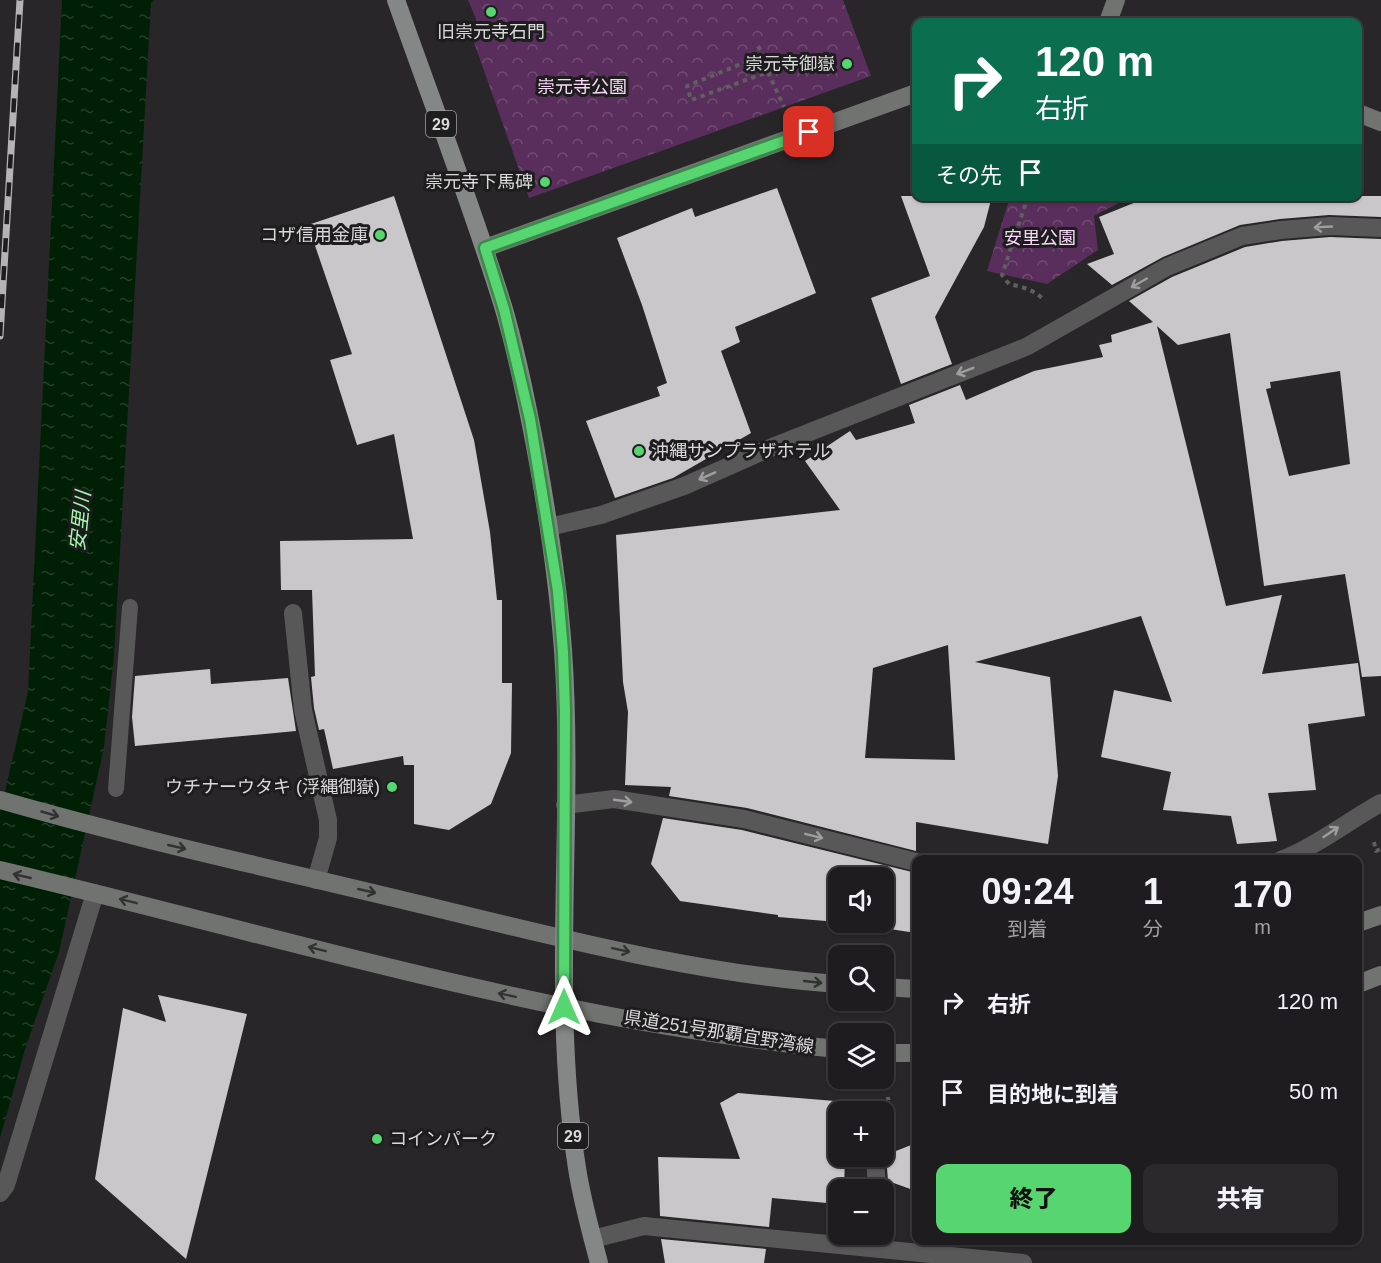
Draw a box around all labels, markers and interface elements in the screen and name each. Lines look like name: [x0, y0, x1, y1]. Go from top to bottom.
marker: 旧崇元寺石門: [484, 5, 498, 19]
place label: 旧崇元寺石門: [437, 22, 545, 42]
text: 120 m: [1035, 38, 1154, 85]
icon: right: [936, 42, 1014, 120]
place label: 崇元寺御嶽: [745, 54, 835, 74]
marker: 崇元寺御嶽: [840, 57, 854, 71]
park label: 崇元寺公園: [537, 77, 627, 97]
text: 右折: [1035, 94, 1089, 124]
pin: [783, 106, 834, 157]
road number: 29: [426, 111, 456, 137]
icon: arrive: [792, 115, 825, 148]
icon: arrive: [1014, 156, 1047, 189]
text: その先: [936, 163, 1002, 188]
place label: 崇元寺下馬碑: [425, 172, 533, 192]
marker: 崇元寺下馬碑: [538, 175, 552, 189]
one-way arrow: [1313, 222, 1333, 233]
place label: コザ信用金庫: [260, 225, 368, 245]
marker: コザ信用金庫: [373, 228, 387, 242]
park label: 安里公園: [1004, 228, 1076, 248]
one-way arrow: [1131, 277, 1148, 289]
one-way arrow: [956, 366, 975, 377]
place label: 沖縄サンプラザホテル: [651, 441, 830, 461]
marker: 沖縄サンプラザホテル: [632, 444, 646, 458]
one-way arrow: [698, 471, 716, 482]
water label: 安里川: [66, 488, 94, 552]
place label: ウチナーウタキ (浮縄御嶽): [165, 777, 380, 797]
marker: ウチナーウタキ (浮縄御嶽): [385, 780, 399, 794]
one-way arrow: [613, 795, 632, 806]
one-way arrow: [40, 809, 59, 821]
one-way arrow: [1323, 826, 1339, 838]
one-way arrow: [805, 831, 824, 843]
one-way arrow: [167, 841, 186, 853]
map controls: [828, 867, 894, 1245]
button: sound: [828, 867, 894, 933]
one-way arrow: [13, 869, 32, 881]
text: 09:24: [981, 871, 1074, 912]
text: 1: [1143, 871, 1163, 912]
text: 170: [1232, 874, 1293, 915]
one-way arrow: [357, 886, 376, 898]
one-way arrow: [119, 895, 138, 907]
text: m: [1254, 916, 1271, 938]
text: 到着: [1007, 918, 1047, 940]
text: 分: [1143, 918, 1163, 940]
one-way arrow: [308, 943, 327, 955]
one-way arrow: [611, 945, 630, 957]
button: search: [828, 945, 894, 1011]
position arrow: [532, 975, 596, 1039]
one-way arrow: [803, 977, 823, 988]
icon: right: [936, 986, 969, 1019]
one-way arrow: [497, 989, 517, 1000]
text: 120 m: [1277, 989, 1338, 1014]
text: 右折: [987, 992, 1031, 1017]
street label: 県道251号那覇宜野湾線: [623, 1007, 815, 1057]
button: layers: [828, 1023, 894, 1089]
icon: arrive: [936, 1076, 969, 1109]
text: 50 m: [1289, 1079, 1338, 1104]
text: 目的地に到着: [987, 1082, 1119, 1107]
button: +: [828, 1101, 894, 1167]
road number: 29: [558, 1123, 588, 1149]
place label: コインパーク: [389, 1129, 497, 1149]
marker: コインパーク: [370, 1132, 384, 1146]
button: 終了: [936, 1164, 1131, 1233]
button: 共有: [1143, 1164, 1338, 1233]
button: −: [828, 1179, 894, 1245]

